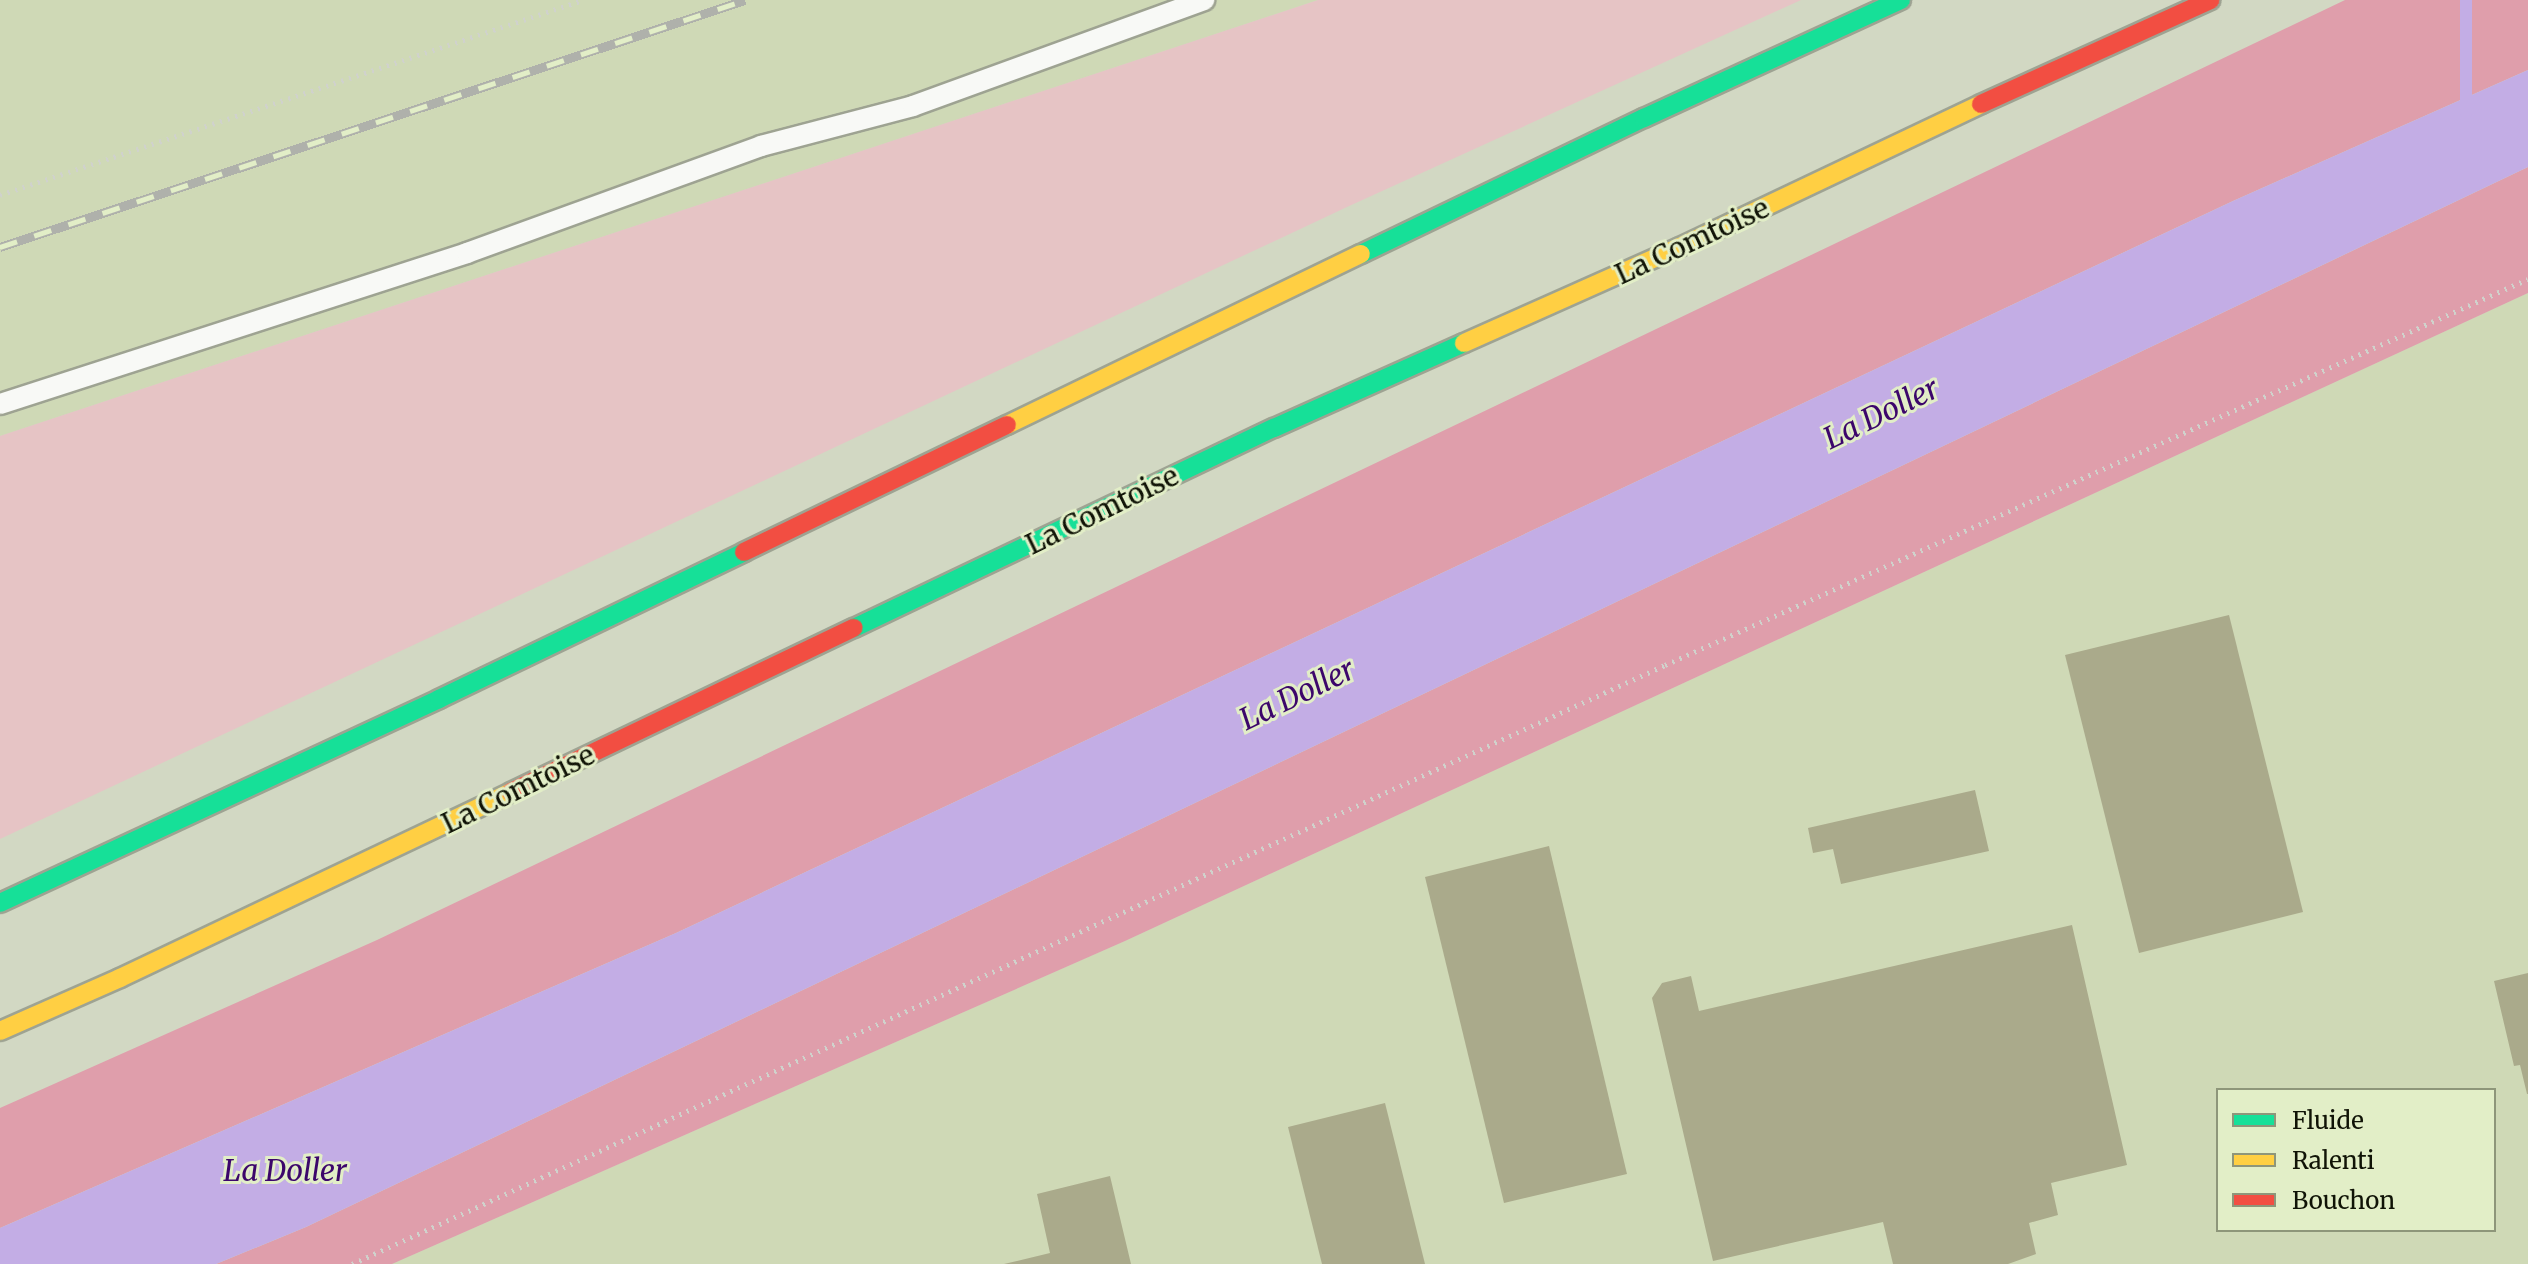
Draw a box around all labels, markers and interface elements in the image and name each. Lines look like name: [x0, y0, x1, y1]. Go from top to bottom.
street label: La Comtoise: [1610, 191, 1774, 291]
water label: La Doller: [1818, 370, 1944, 456]
street label: La Comtoise: [1020, 459, 1184, 561]
water label: La Doller: [1234, 651, 1360, 737]
street label: La Comtoise: [436, 738, 600, 840]
legend: [2216, 1088, 2496, 1232]
text: Fluide: [2292, 1105, 2364, 1136]
text: Ralenti: [2292, 1145, 2375, 1176]
water label: La Doller: [223, 1152, 347, 1188]
text: Bouchon: [2292, 1185, 2395, 1216]

